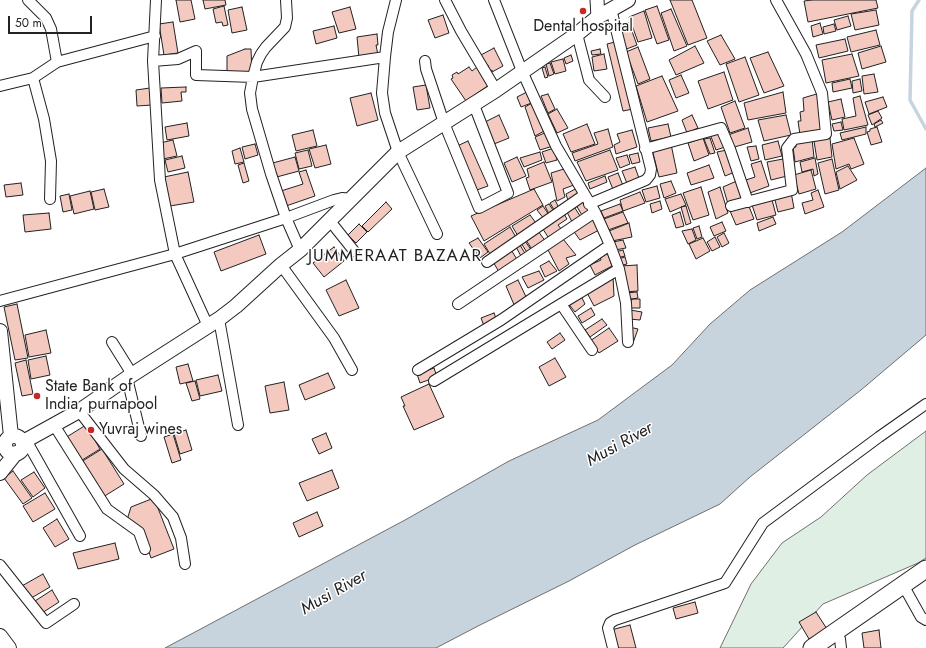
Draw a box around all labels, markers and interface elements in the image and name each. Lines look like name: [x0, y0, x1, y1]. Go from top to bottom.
marker: Dental hospital: [578, 6, 588, 16]
scale bar: [10, 8, 94, 34]
text: 50 m: [15, 14, 42, 32]
place label: Dental hospital: [533, 17, 633, 37]
district label: JUMMERAAT BAZAAR: [308, 247, 482, 267]
place label: State Bank of India, purnapool: [45, 377, 157, 415]
marker: State Bank of India, purnapool: [32, 391, 42, 401]
water label: Musi River: [583, 418, 657, 472]
place label: Yuvraj wines: [99, 420, 182, 440]
marker: Yuvraj wines: [86, 425, 96, 435]
water label: Musi River: [297, 566, 371, 620]

